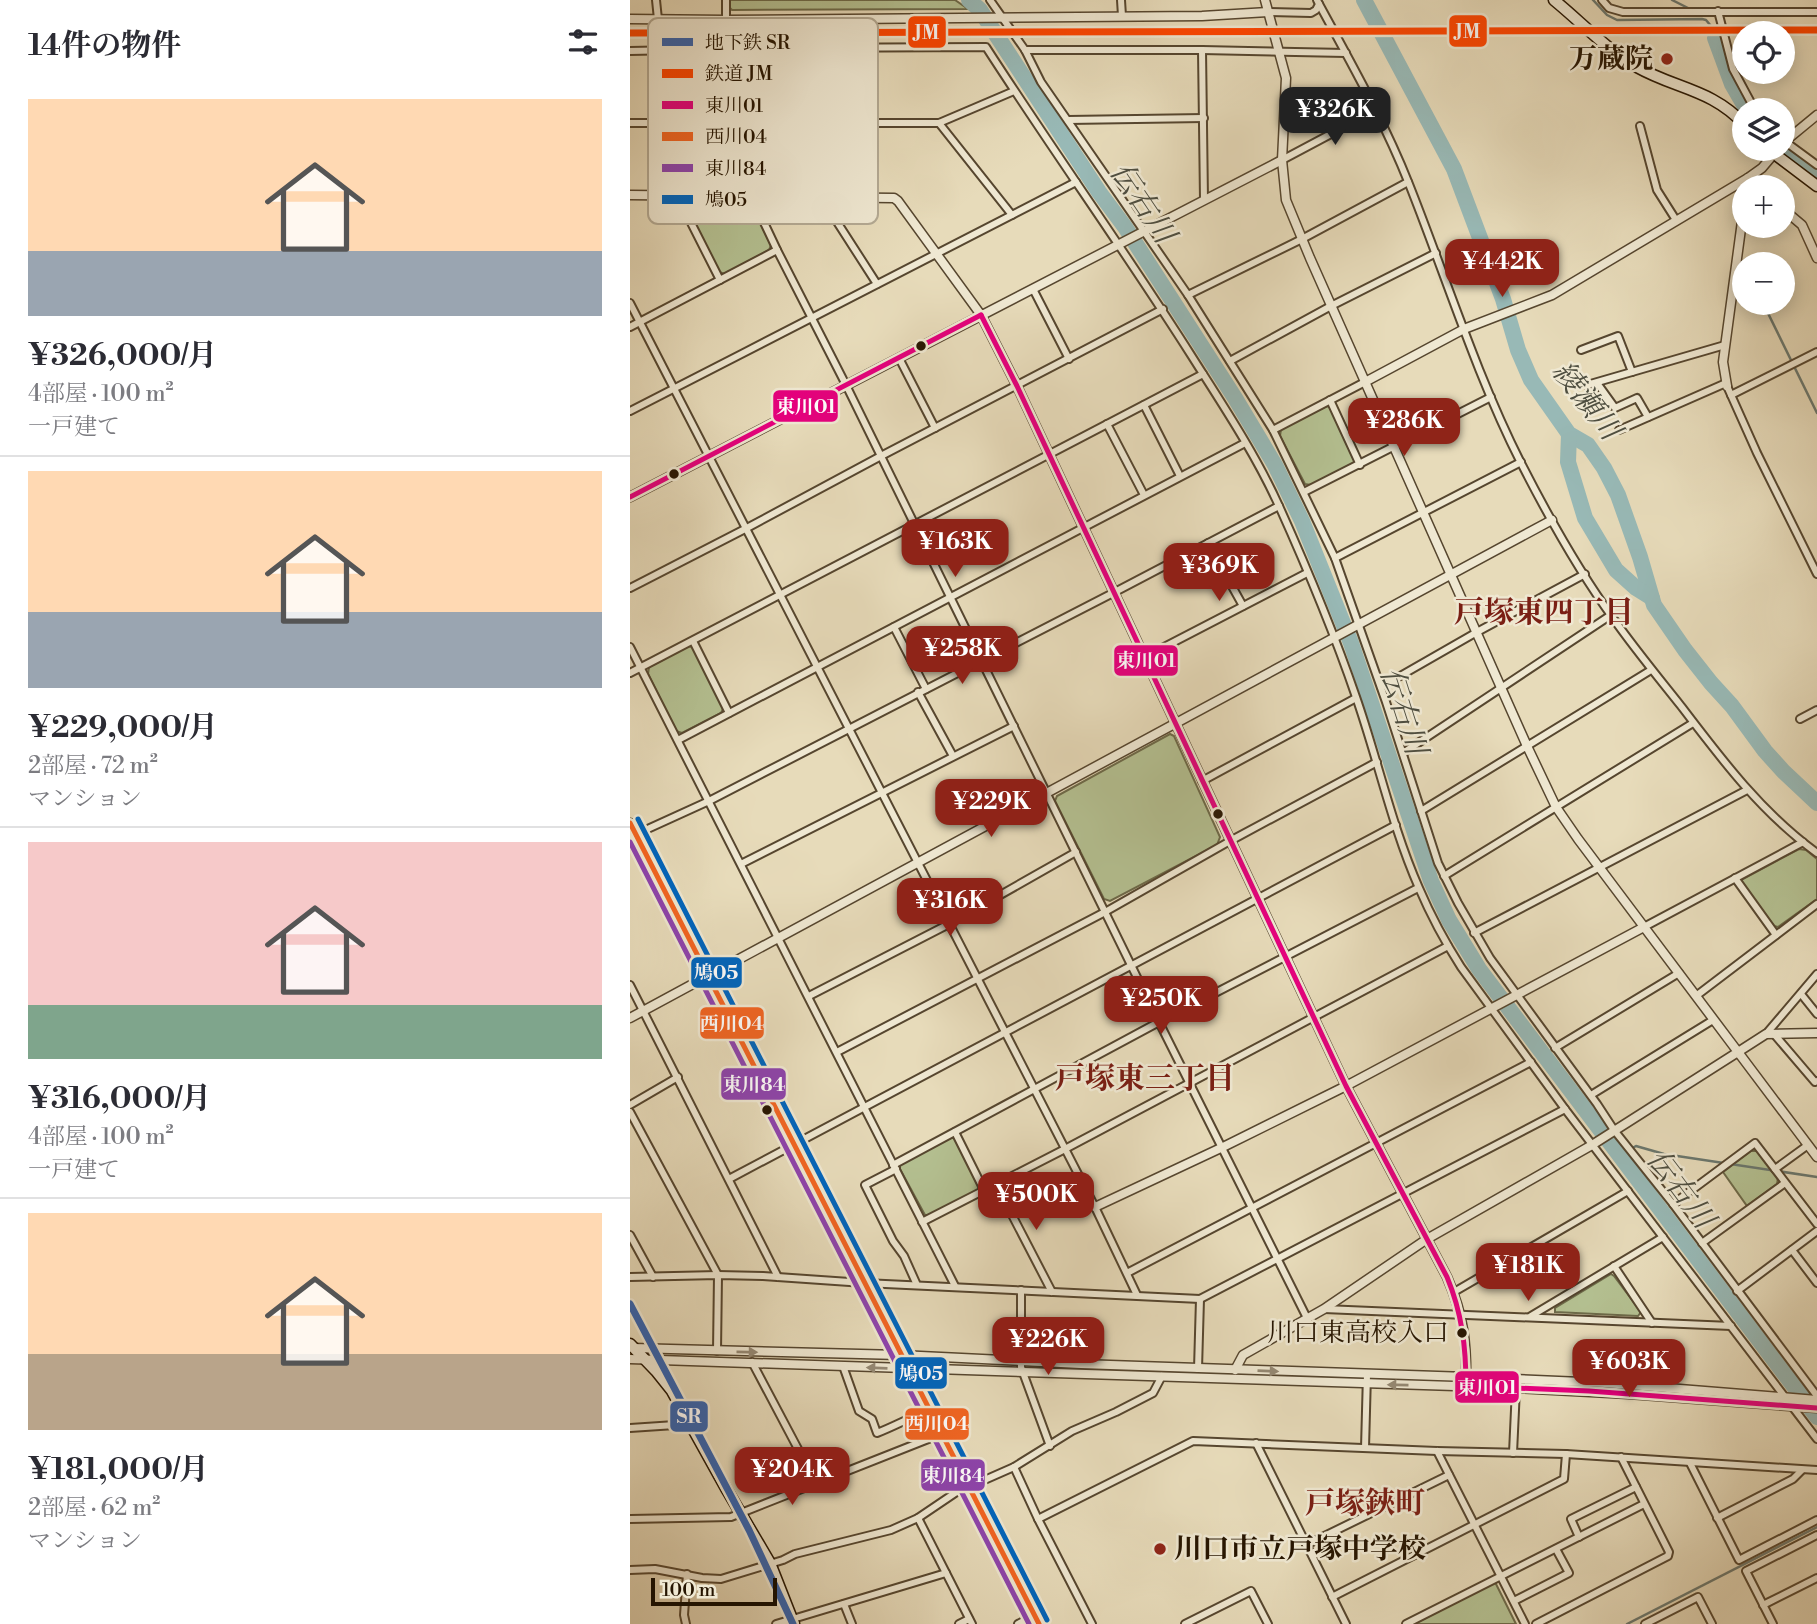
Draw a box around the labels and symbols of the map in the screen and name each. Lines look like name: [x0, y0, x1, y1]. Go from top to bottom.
line badge: JM: [1448, 14, 1488, 48]
line badge: JM: [907, 15, 947, 49]
legend: [648, 18, 878, 224]
text: JM: [1453, 20, 1481, 44]
text: JM: [912, 21, 940, 45]
text: 地下鉄 SR: [705, 31, 791, 55]
place label: 万蔵院: [1569, 42, 1653, 77]
marker: 万蔵院: [1659, 51, 1675, 67]
text: 鉄道 JM: [705, 62, 773, 86]
pin: ¥326K: [1286, 88, 1384, 147]
text: 東川01: [705, 94, 763, 118]
text: 西川04: [705, 125, 767, 149]
water label: 伝右川: [1101, 155, 1185, 253]
text: 東川84: [705, 157, 766, 181]
text: 鳩05: [705, 188, 747, 212]
pin: ¥442K: [1453, 240, 1551, 299]
unlabelled marker: [914, 339, 928, 353]
water label: 綾瀬川: [1543, 354, 1631, 451]
line badge: 東川01: [772, 389, 839, 423]
text: 東川01: [776, 395, 836, 419]
pin: ¥286K: [1355, 398, 1453, 458]
unlabelled marker: [667, 467, 681, 481]
pin: ¥163K: [906, 520, 1004, 579]
pin: ¥369K: [1170, 544, 1268, 603]
district label: 戸塚東四丁目: [1454, 594, 1634, 632]
pin: ¥258K: [913, 626, 1011, 686]
line badge: 東川01: [1113, 644, 1179, 677]
text: 東川01: [1116, 649, 1176, 673]
water label: 伝右川: [1371, 662, 1436, 763]
pin: ¥229K: [942, 780, 1040, 839]
unlabelled marker: [1211, 807, 1225, 821]
pin: ¥316K: [901, 878, 999, 938]
line badge: 鳩05: [690, 956, 743, 989]
text: 鳩05: [694, 961, 739, 985]
pin: ¥250K: [1112, 976, 1210, 1036]
line badge: 西川04: [699, 1006, 765, 1040]
text: 西川04: [700, 1012, 765, 1036]
district label: 戸塚東三丁目: [1055, 1060, 1235, 1098]
line badge: 東川84: [720, 1067, 787, 1101]
text: 東川84: [722, 1073, 786, 1097]
unlabelled marker: [760, 1103, 774, 1117]
water label: 伝右川: [1638, 1142, 1724, 1239]
pin: ¥500K: [987, 1172, 1085, 1232]
pin: ¥181K: [1479, 1244, 1577, 1303]
place label: 川口東高校入口: [1267, 1317, 1449, 1349]
pin: ¥226K: [999, 1318, 1097, 1377]
marker: 川口東高校入口: [1455, 1326, 1469, 1340]
pin: ¥603K: [1580, 1340, 1678, 1399]
one-way arrow: [736, 1346, 758, 1357]
line badge: 鳩05: [894, 1356, 948, 1390]
one-way arrow: [866, 1362, 888, 1373]
text: 鳩05: [899, 1362, 944, 1386]
one-way arrow: [1258, 1365, 1280, 1376]
line badge: 東川01: [1454, 1370, 1520, 1404]
text: 東川01: [1457, 1376, 1517, 1400]
one-way arrow: [1387, 1379, 1409, 1390]
line badge: SR: [669, 1400, 709, 1433]
text: SR: [677, 1405, 702, 1429]
line badge: 西川04: [904, 1407, 970, 1441]
text: 西川04: [905, 1412, 970, 1436]
pin: ¥204K: [743, 1448, 841, 1507]
line badge: 東川84: [920, 1458, 986, 1492]
text: 東川84: [921, 1464, 985, 1488]
district label: 戸塚鋏町: [1305, 1485, 1425, 1523]
place label: 川口市立戸塚中学校: [1174, 1532, 1426, 1567]
marker: 川口市立戸塚中学校: [1152, 1541, 1168, 1557]
scale bar: [651, 1575, 777, 1607]

